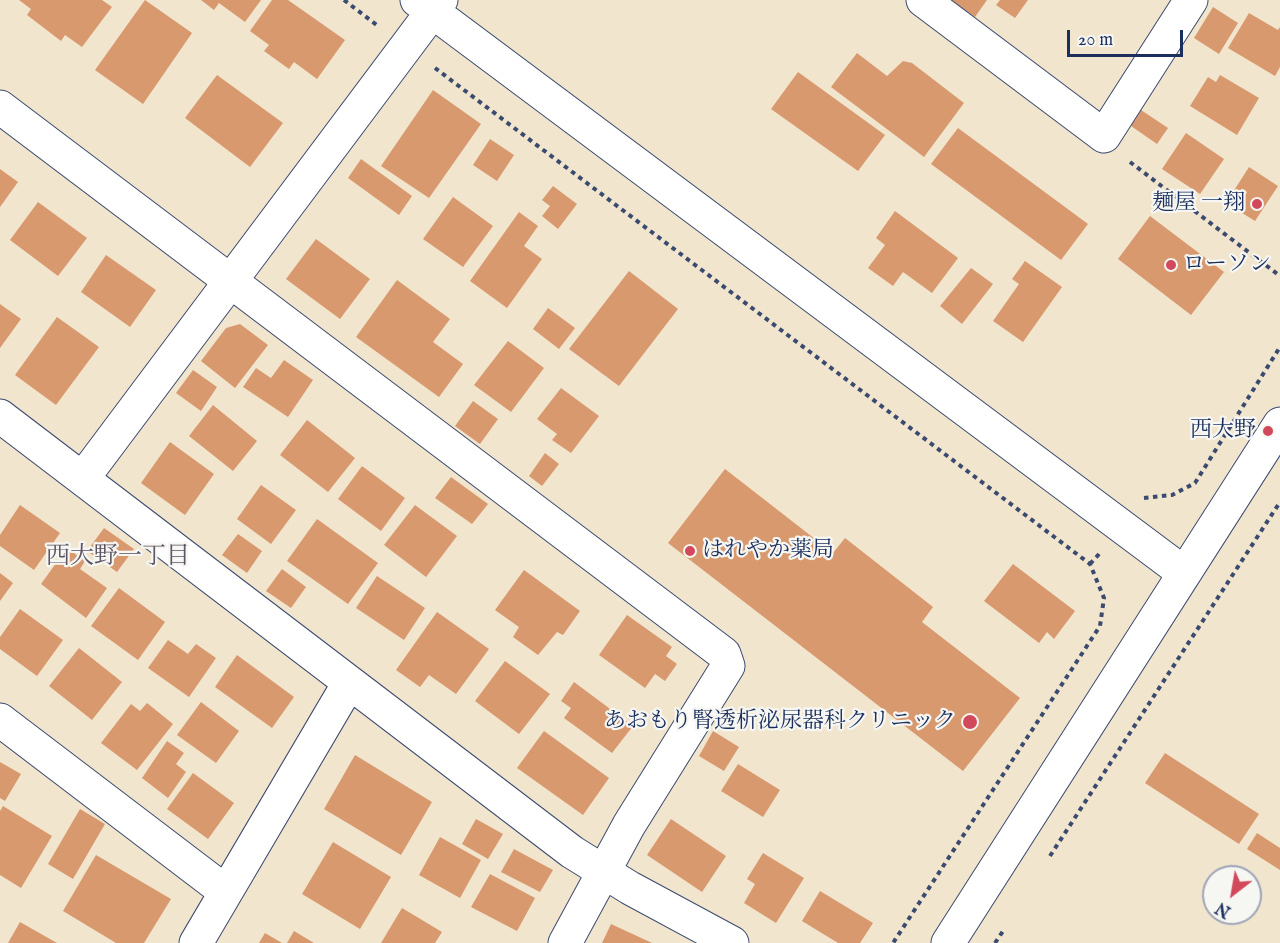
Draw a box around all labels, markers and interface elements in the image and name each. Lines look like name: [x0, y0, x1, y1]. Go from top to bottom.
scale bar: [1070, 18, 1186, 56]
text: 20 m: [1078, 29, 1113, 52]
place label: 麺屋 一翔: [1152, 191, 1245, 217]
marker: 麺屋 一翔: [1250, 197, 1264, 211]
place label: ローソン: [1183, 252, 1271, 278]
marker: ローソン: [1164, 258, 1178, 272]
place label: 西大野: [1190, 418, 1256, 444]
marker: 西大野: [1261, 424, 1275, 438]
place label: はれやか薬局: [702, 538, 834, 564]
district label: 西大野一丁目: [46, 544, 190, 572]
marker: はれやか薬局: [683, 544, 697, 558]
place label: あおもり腎透析泌尿器科クリニック: [604, 709, 956, 735]
marker: あおもり腎透析泌尿器科クリニック: [961, 713, 979, 731]
north arrow: [1202, 865, 1262, 925]
text: N: [1213, 897, 1235, 921]

